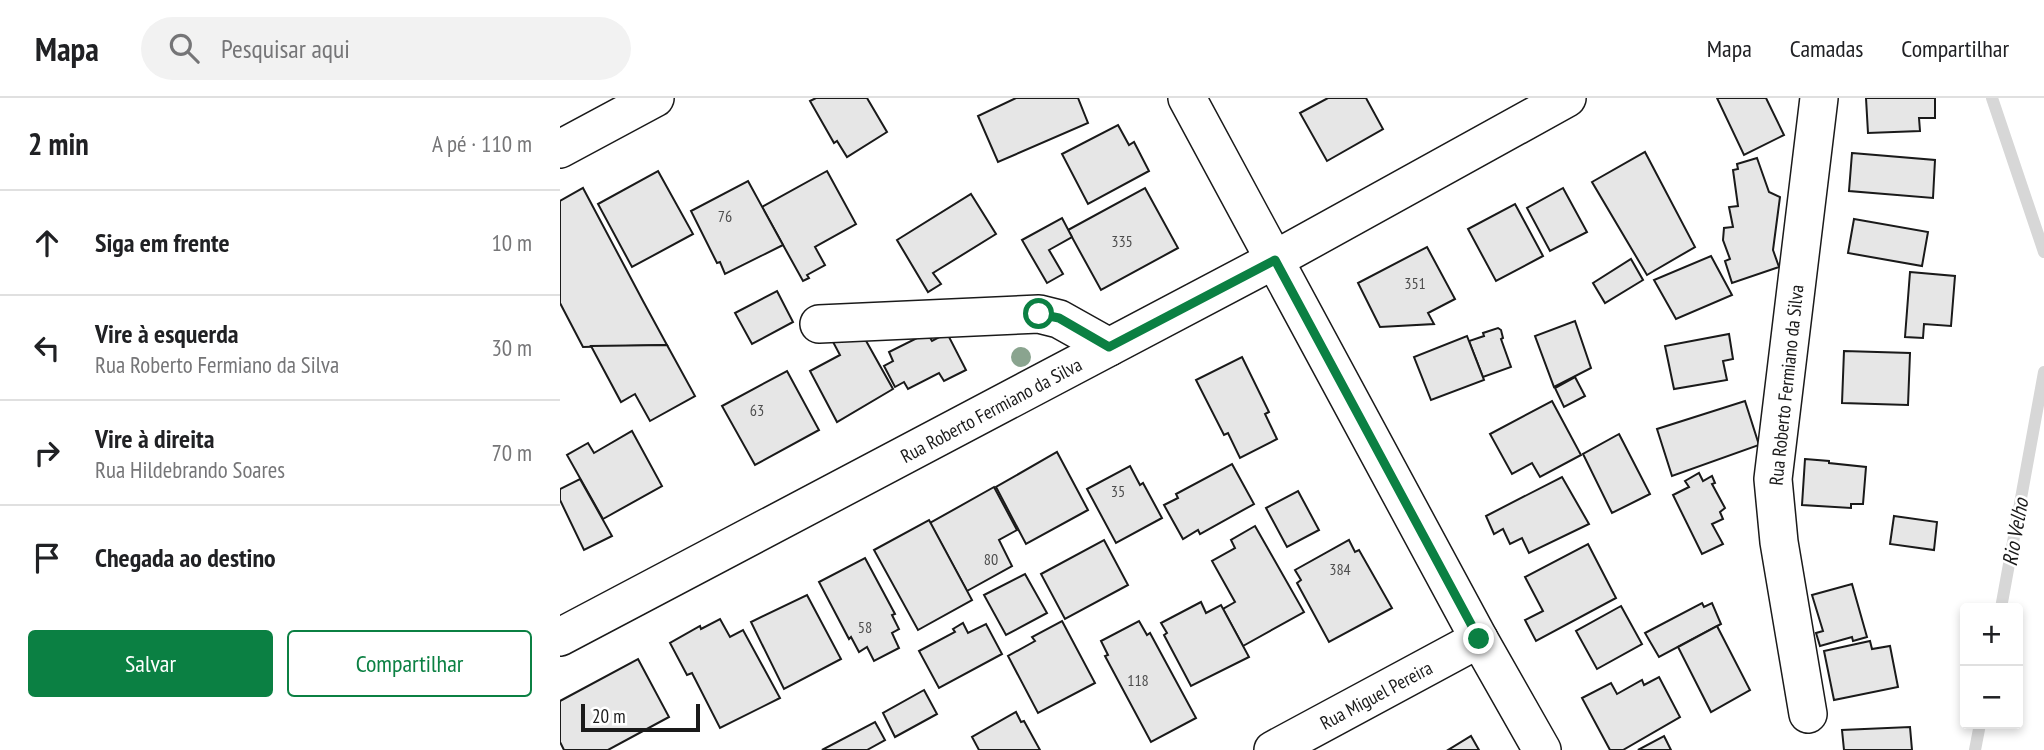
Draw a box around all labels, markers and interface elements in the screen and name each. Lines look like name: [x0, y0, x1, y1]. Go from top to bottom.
search box: [141, 17, 631, 80]
text: Mapa: [35, 27, 99, 70]
icon: search: [165, 29, 203, 67]
text: Pesquisar aqui: [221, 32, 350, 65]
text: Mapa: [1707, 33, 1752, 64]
text: Camadas: [1790, 33, 1863, 64]
text: Compartilhar: [1901, 33, 2009, 64]
text: 2 min: [28, 124, 89, 163]
text: A pé · 110 m: [432, 129, 532, 158]
house number: 76: [718, 206, 732, 226]
icon: ahead: [28, 224, 66, 262]
text: Siga em frente: [95, 226, 230, 259]
text: 10 m: [491, 228, 532, 257]
house number: 335: [1111, 231, 1133, 251]
house number: 351: [1404, 273, 1426, 293]
street label: Rua Roberto Fermiano da Silva: [1764, 283, 1808, 487]
route start: [1023, 298, 1054, 329]
text: Vire à esquerda: [95, 317, 238, 350]
icon: left: [28, 329, 66, 367]
text: 30 m: [491, 333, 532, 362]
text: Rua Roberto Fermiano da Silva: [95, 350, 339, 379]
street label: Rua Roberto Fermiano da Silva: [896, 352, 1086, 468]
house number: 63: [750, 400, 764, 420]
text: Vire à direita: [95, 422, 214, 455]
icon: right: [28, 434, 66, 472]
text: 70 m: [491, 438, 532, 467]
text: Rua Hildebrando Soares: [95, 455, 285, 484]
house number: 35: [1111, 481, 1125, 501]
water label: Rio Velho: [1996, 494, 2035, 568]
icon: arrive: [28, 539, 66, 577]
text: Chegada ao destino: [95, 541, 276, 574]
house number: 80: [984, 549, 998, 569]
house number: 384: [1329, 559, 1351, 579]
map controls: [1960, 603, 2023, 729]
button: +: [1960, 603, 2023, 666]
house number: 58: [858, 617, 872, 637]
route end: [1463, 623, 1494, 654]
button: Salvar: [28, 630, 273, 697]
button: Compartilhar: [287, 630, 532, 697]
street label: Rua Miguel Pereira: [1316, 655, 1436, 735]
button: −: [1960, 666, 2023, 729]
house number: 118: [1127, 670, 1149, 690]
scale bar: [581, 701, 700, 733]
text: 20 m: [592, 704, 626, 728]

